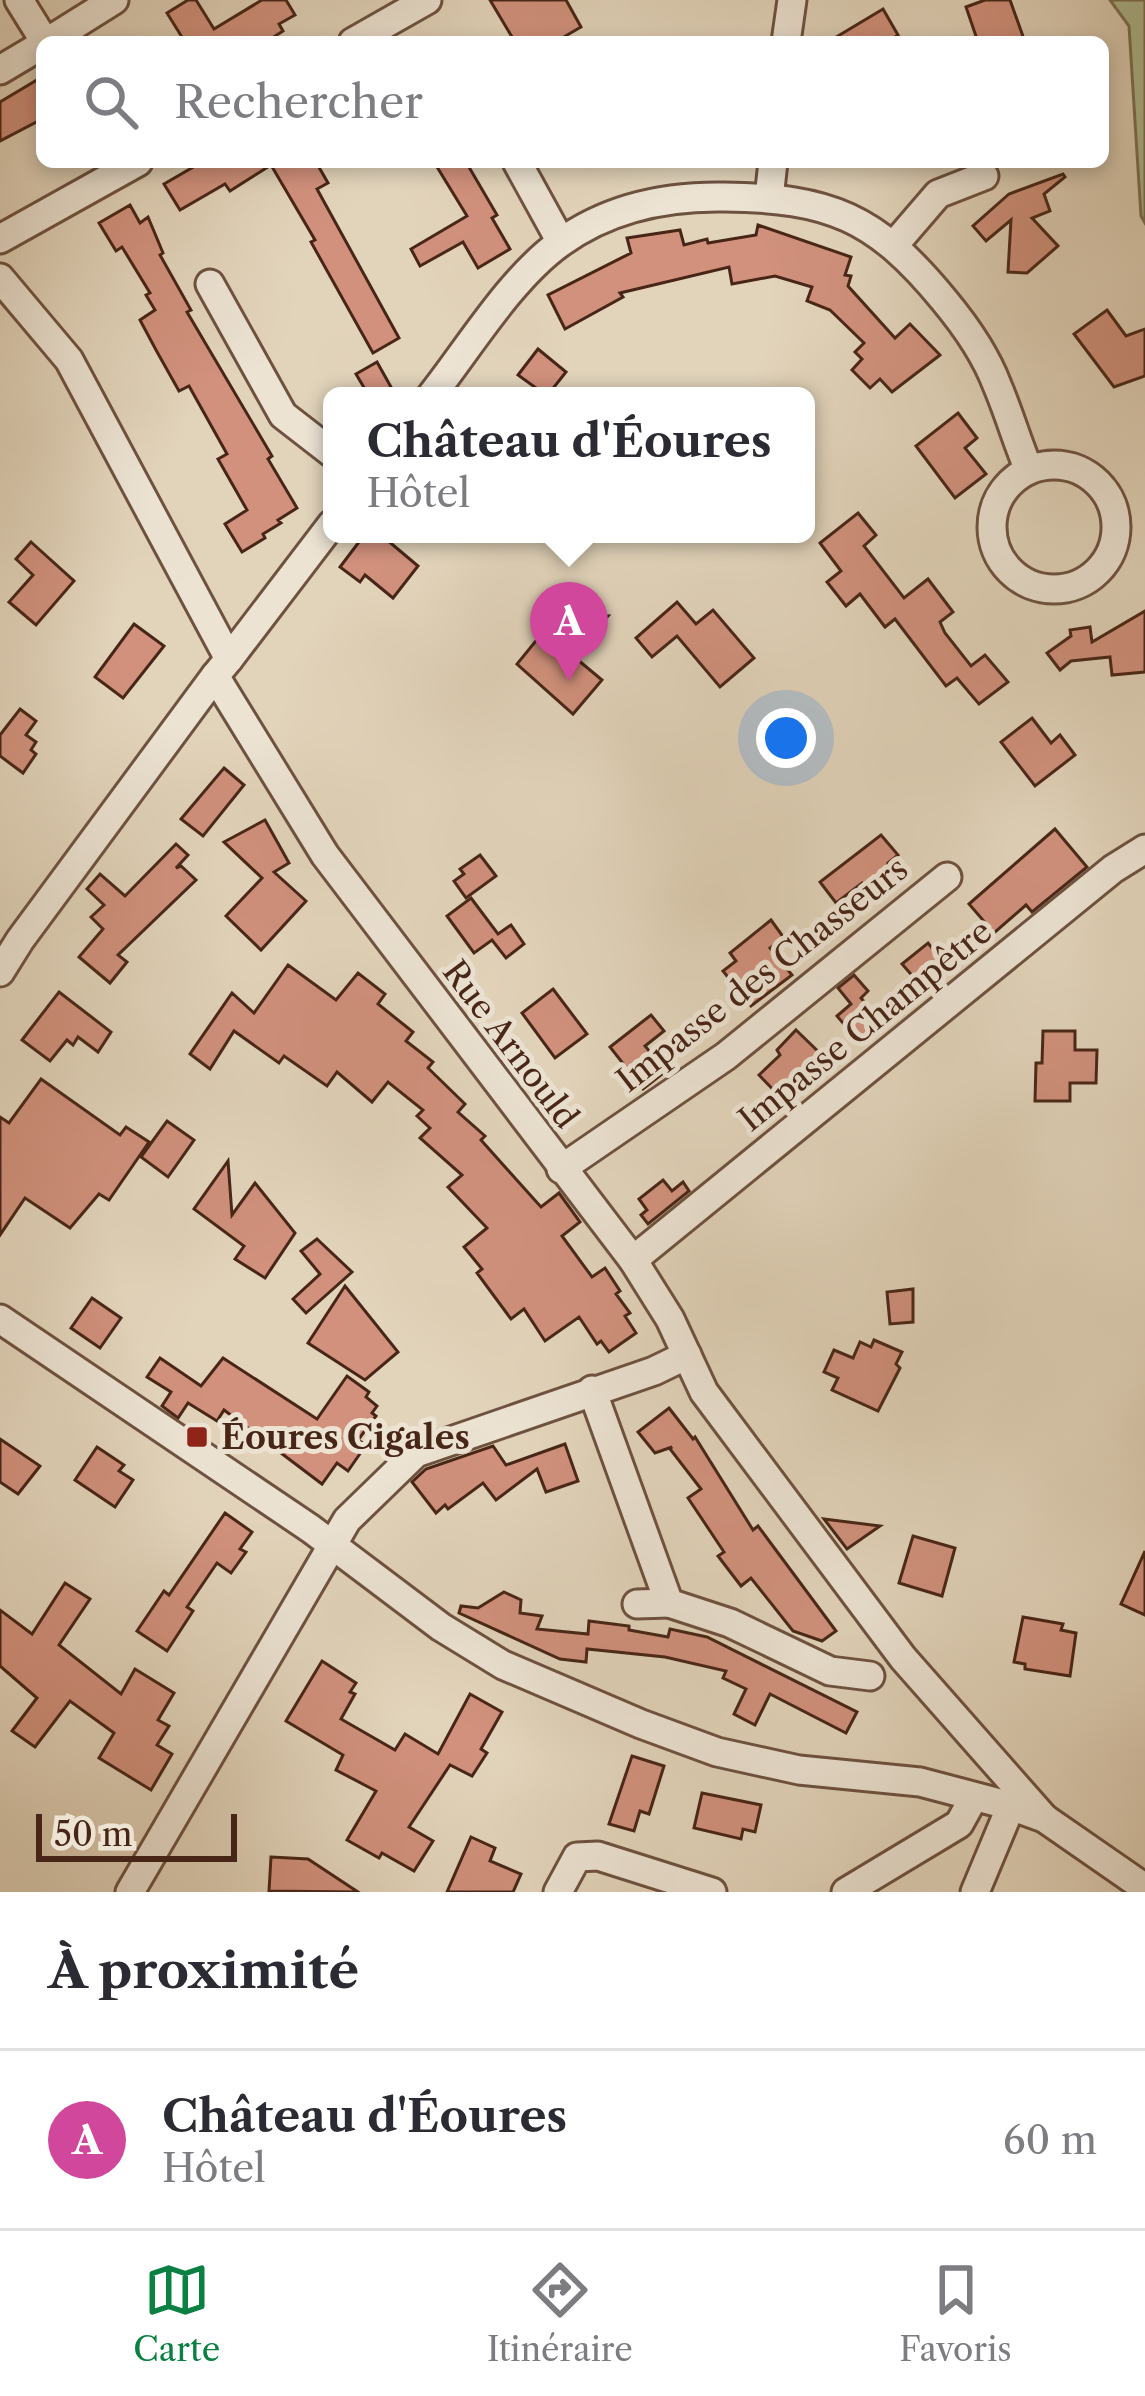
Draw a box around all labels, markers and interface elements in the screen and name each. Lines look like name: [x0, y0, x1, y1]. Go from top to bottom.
search box: [36, 36, 1109, 168]
icon: search: [78, 69, 144, 135]
text: Rechercher: [174, 74, 423, 130]
popup: [323, 387, 815, 543]
text: Château d'Éoures: [366, 413, 772, 469]
text: Hôtel: [366, 469, 470, 517]
pin: A: [530, 582, 608, 681]
your location: [756, 708, 816, 768]
street label: Impasse des Chasseurs: [609, 848, 916, 1101]
street label: Impasse Champêtre: [731, 911, 1000, 1140]
street label: Rue Arnould: [434, 952, 587, 1136]
place label: Éoures Cigales: [221, 1417, 470, 1458]
marker: Éoures Cigales: [184, 1424, 210, 1450]
scale bar: [36, 1808, 237, 1861]
text: 50 m: [54, 1814, 132, 1855]
text: À proximité: [48, 1939, 359, 2001]
text: Château d'Éoures: [162, 2088, 567, 2144]
text: A: [72, 2116, 102, 2164]
text: 60 m: [1003, 2116, 1097, 2164]
text: Hôtel: [162, 2144, 266, 2192]
tab: Carte: [133, 2257, 220, 2370]
tab: Itinéraire: [487, 2257, 633, 2370]
tab: Favoris: [899, 2257, 1012, 2370]

